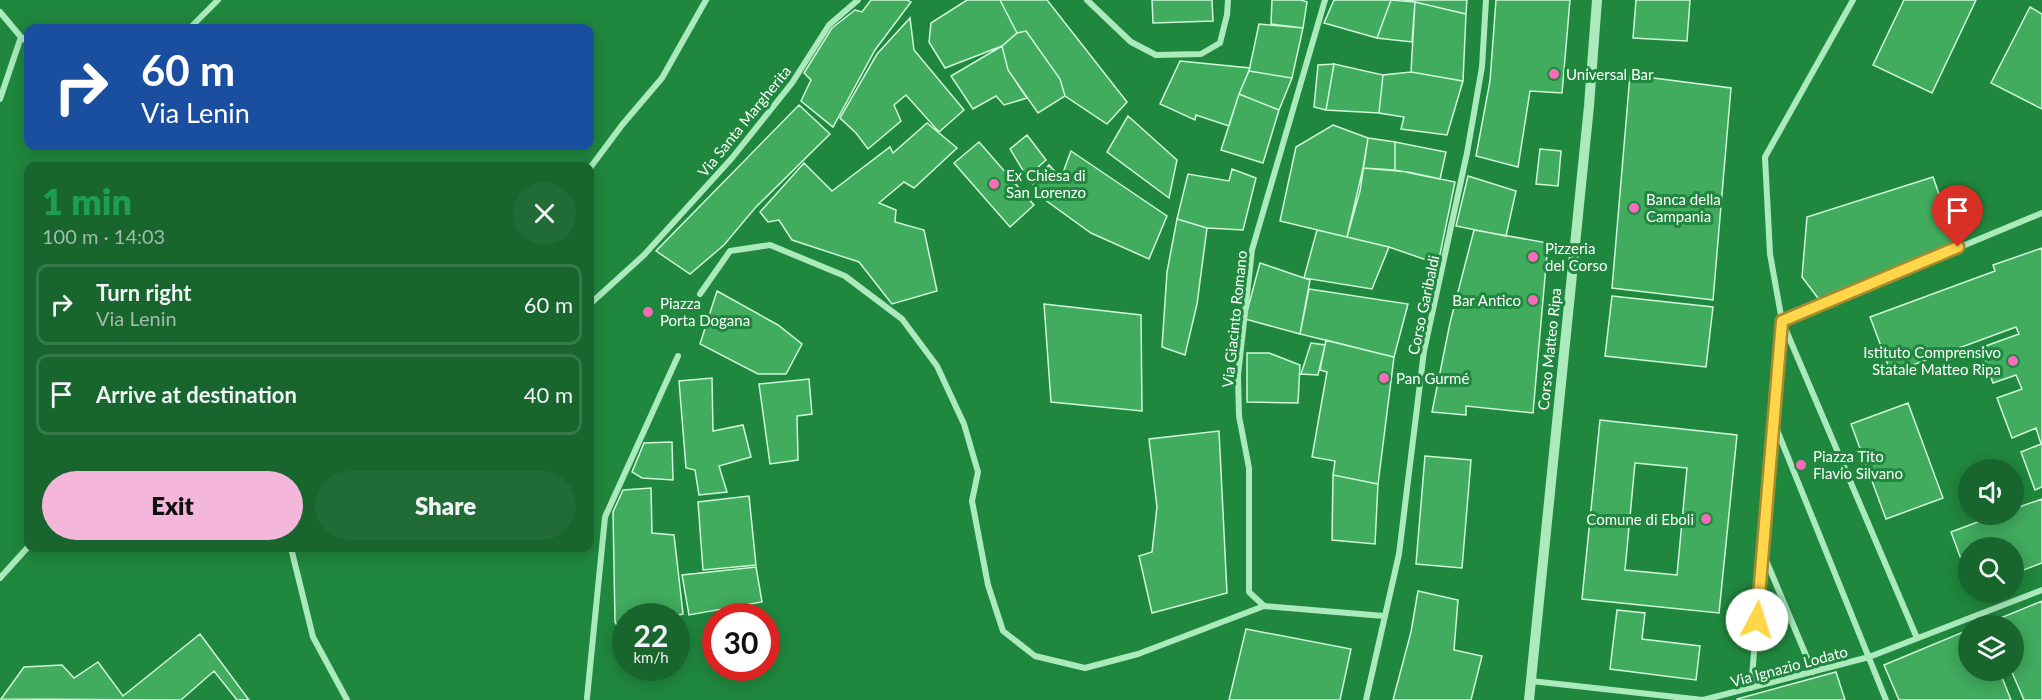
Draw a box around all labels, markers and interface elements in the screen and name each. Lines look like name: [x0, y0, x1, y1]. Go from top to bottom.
text: 60 m: [141, 45, 235, 95]
icon: right: [42, 48, 120, 126]
street label: Via Santa Margherita: [694, 62, 794, 180]
place label: Universal Bar: [1566, 65, 1654, 83]
marker: Universal Bar: [1547, 67, 1561, 81]
text: Via Lenin: [141, 96, 250, 129]
place label: Ex Chiesa di San Lorenzo: [1006, 166, 1086, 201]
marker: Ex Chiesa di San Lorenzo: [987, 177, 1001, 191]
text: 1 min: [42, 179, 132, 223]
button: close: [513, 182, 576, 245]
pin: [1932, 185, 1983, 247]
place label: Banca della Campania: [1646, 190, 1721, 225]
icon: arrive: [1941, 194, 1974, 227]
marker: Banca della Campania: [1627, 201, 1641, 215]
text: 100 m · 14:03: [42, 224, 165, 248]
place label: Pizzeria del Corso: [1545, 239, 1608, 274]
street label: Via Giacinto Romano: [1218, 250, 1250, 388]
marker: Pizzeria del Corso: [1526, 250, 1540, 264]
street label: Corso Garibaldi: [1404, 254, 1442, 356]
text: Turn right: [96, 279, 191, 306]
street label: Corso Matteo Ripa: [1534, 287, 1564, 411]
icon: right: [45, 288, 78, 321]
text: 60 m: [524, 291, 573, 318]
place label: Bar Antico: [1452, 291, 1521, 309]
marker: Bar Antico: [1526, 293, 1540, 307]
place label: Piazza Porta Dogana: [660, 294, 750, 329]
marker: Piazza Porta Dogana: [641, 305, 655, 319]
text: Via Lenin: [96, 306, 177, 330]
place label: Istituto Comprensivo Statale Matteo Ripa: [1863, 343, 2001, 378]
marker: Istituto Comprensivo Statale Matteo Ripa: [2006, 354, 2020, 368]
place label: Pan Gurmé: [1396, 369, 1469, 387]
marker: Pan Gurmé: [1377, 371, 1391, 385]
icon: arrive: [45, 378, 78, 411]
text: Arrive at destination: [96, 381, 297, 408]
text: 40 m: [524, 381, 573, 408]
place label: Piazza Tito Flavio Silvano: [1813, 447, 1903, 482]
marker: Piazza Tito Flavio Silvano: [1794, 458, 1808, 472]
map controls: [1958, 459, 2024, 681]
button: sound: [1958, 459, 2024, 525]
button: Exit: [42, 471, 303, 540]
button: Share: [315, 471, 576, 540]
place label: Comune di Eboli: [1586, 510, 1694, 528]
marker: Comune di Eboli: [1699, 512, 1713, 526]
button: search: [1958, 537, 2024, 603]
position arrow: [1725, 588, 1789, 652]
speed limit sign: 30: [702, 603, 780, 681]
button: layers: [1958, 615, 2024, 681]
text: 22: [634, 617, 668, 653]
street label: Via Ignazio Lodato: [1728, 642, 1850, 690]
text: km/h: [633, 648, 669, 666]

